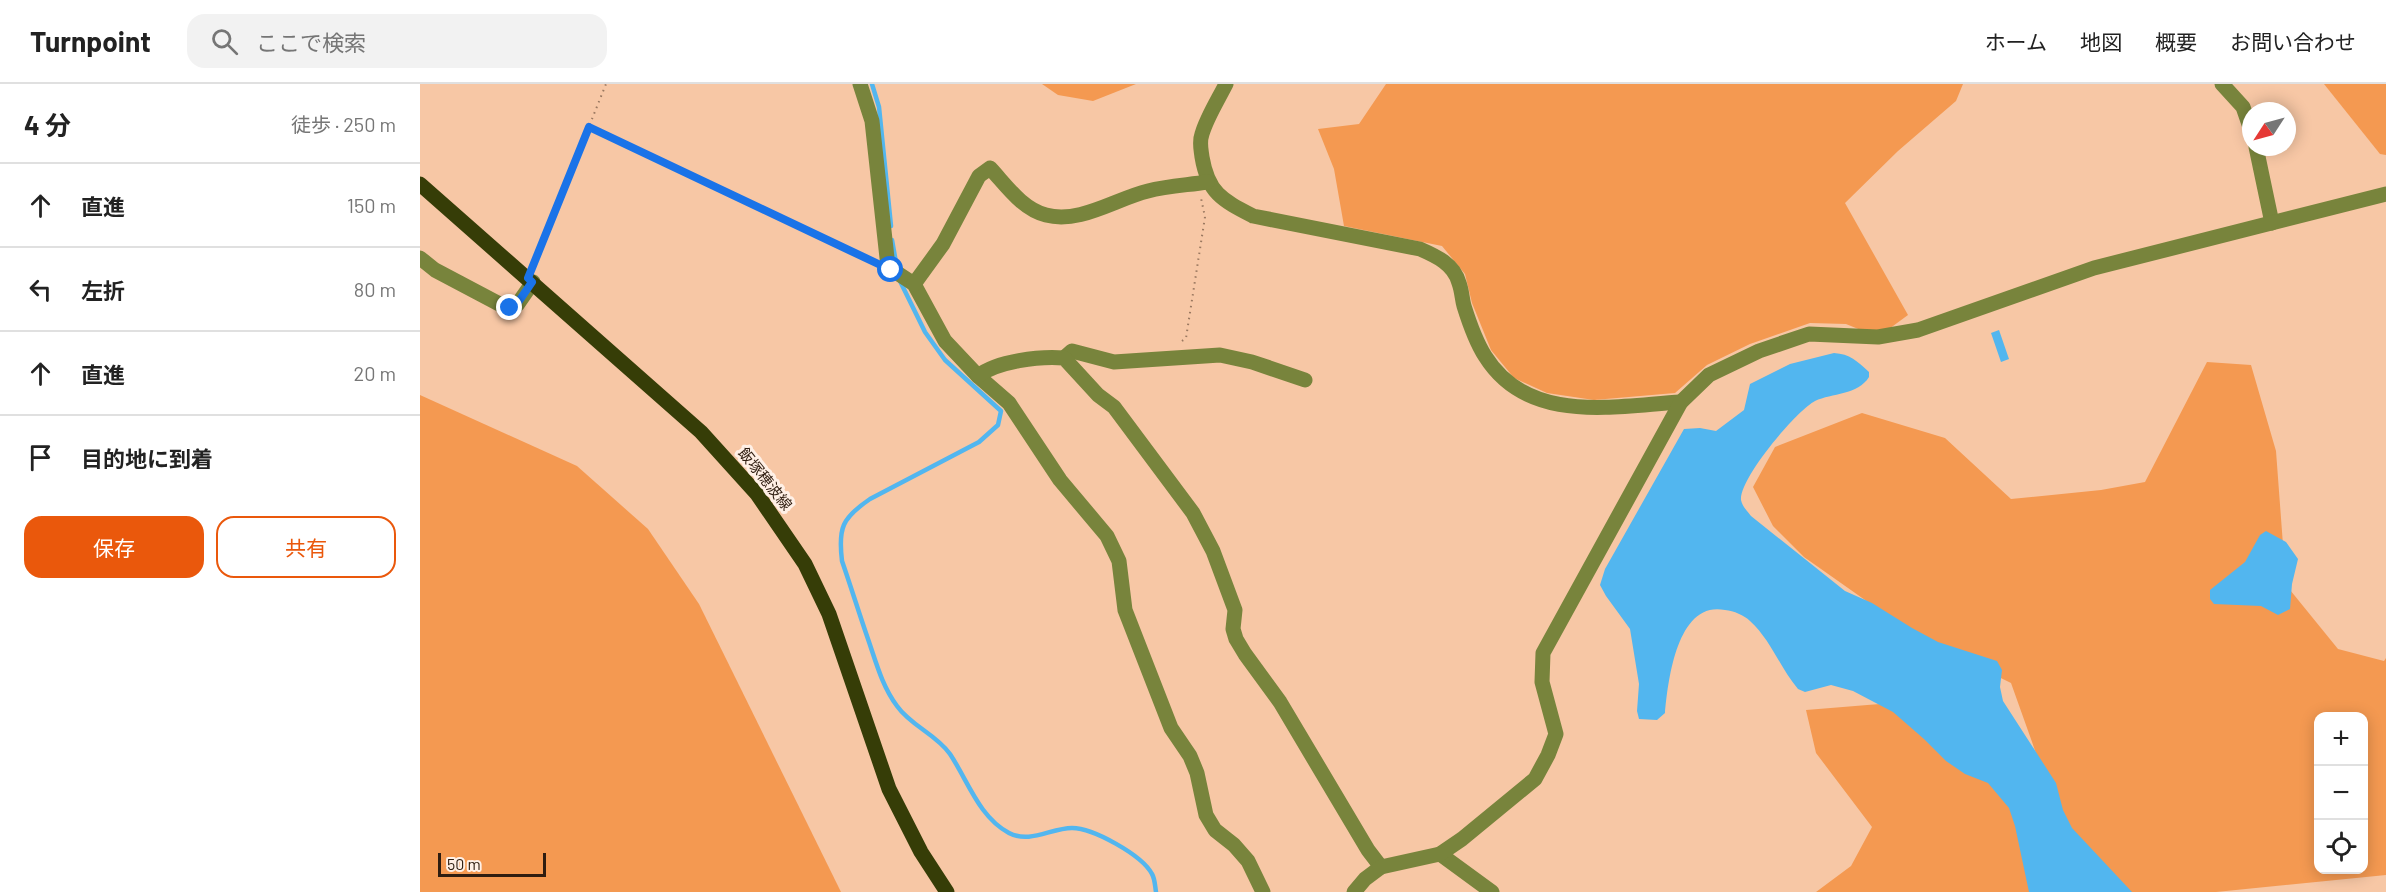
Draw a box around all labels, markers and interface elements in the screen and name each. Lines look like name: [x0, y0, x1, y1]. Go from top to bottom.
search box: [187, 14, 607, 68]
text: Turnpoint: [30, 24, 151, 58]
icon: search: [208, 25, 241, 58]
text: ここで検索: [256, 29, 366, 55]
text: ホーム: [1985, 29, 2047, 54]
text: 地図: [2080, 29, 2122, 54]
text: 概要: [2155, 29, 2197, 54]
text: お問い合わせ: [2230, 29, 2356, 54]
north arrow: [2242, 102, 2296, 156]
text: 4 分: [24, 109, 71, 140]
text: 徒歩 · 250 m: [291, 112, 396, 136]
icon: ahead: [24, 189, 57, 222]
text: 直進: [81, 193, 125, 219]
text: 150 m: [347, 193, 396, 217]
route start: [877, 256, 903, 282]
icon: left: [24, 273, 57, 306]
text: 左折: [81, 277, 125, 303]
text: 80 m: [354, 277, 396, 301]
route end: [496, 294, 522, 320]
icon: ahead: [24, 357, 57, 390]
text: 直進: [81, 361, 125, 387]
text: 20 m: [353, 361, 396, 385]
icon: arrive: [24, 441, 57, 474]
street label: 飯塚穂波線: [735, 444, 796, 513]
text: 目的地に到着: [81, 445, 213, 471]
button: 保存: [24, 516, 204, 578]
button: 共有: [216, 516, 396, 578]
map controls: [2314, 712, 2368, 874]
button: +: [2314, 712, 2368, 766]
button: −: [2314, 766, 2368, 820]
button: locate: [2314, 820, 2368, 874]
scale bar: [438, 850, 546, 878]
text: 50 m: [447, 854, 481, 873]

